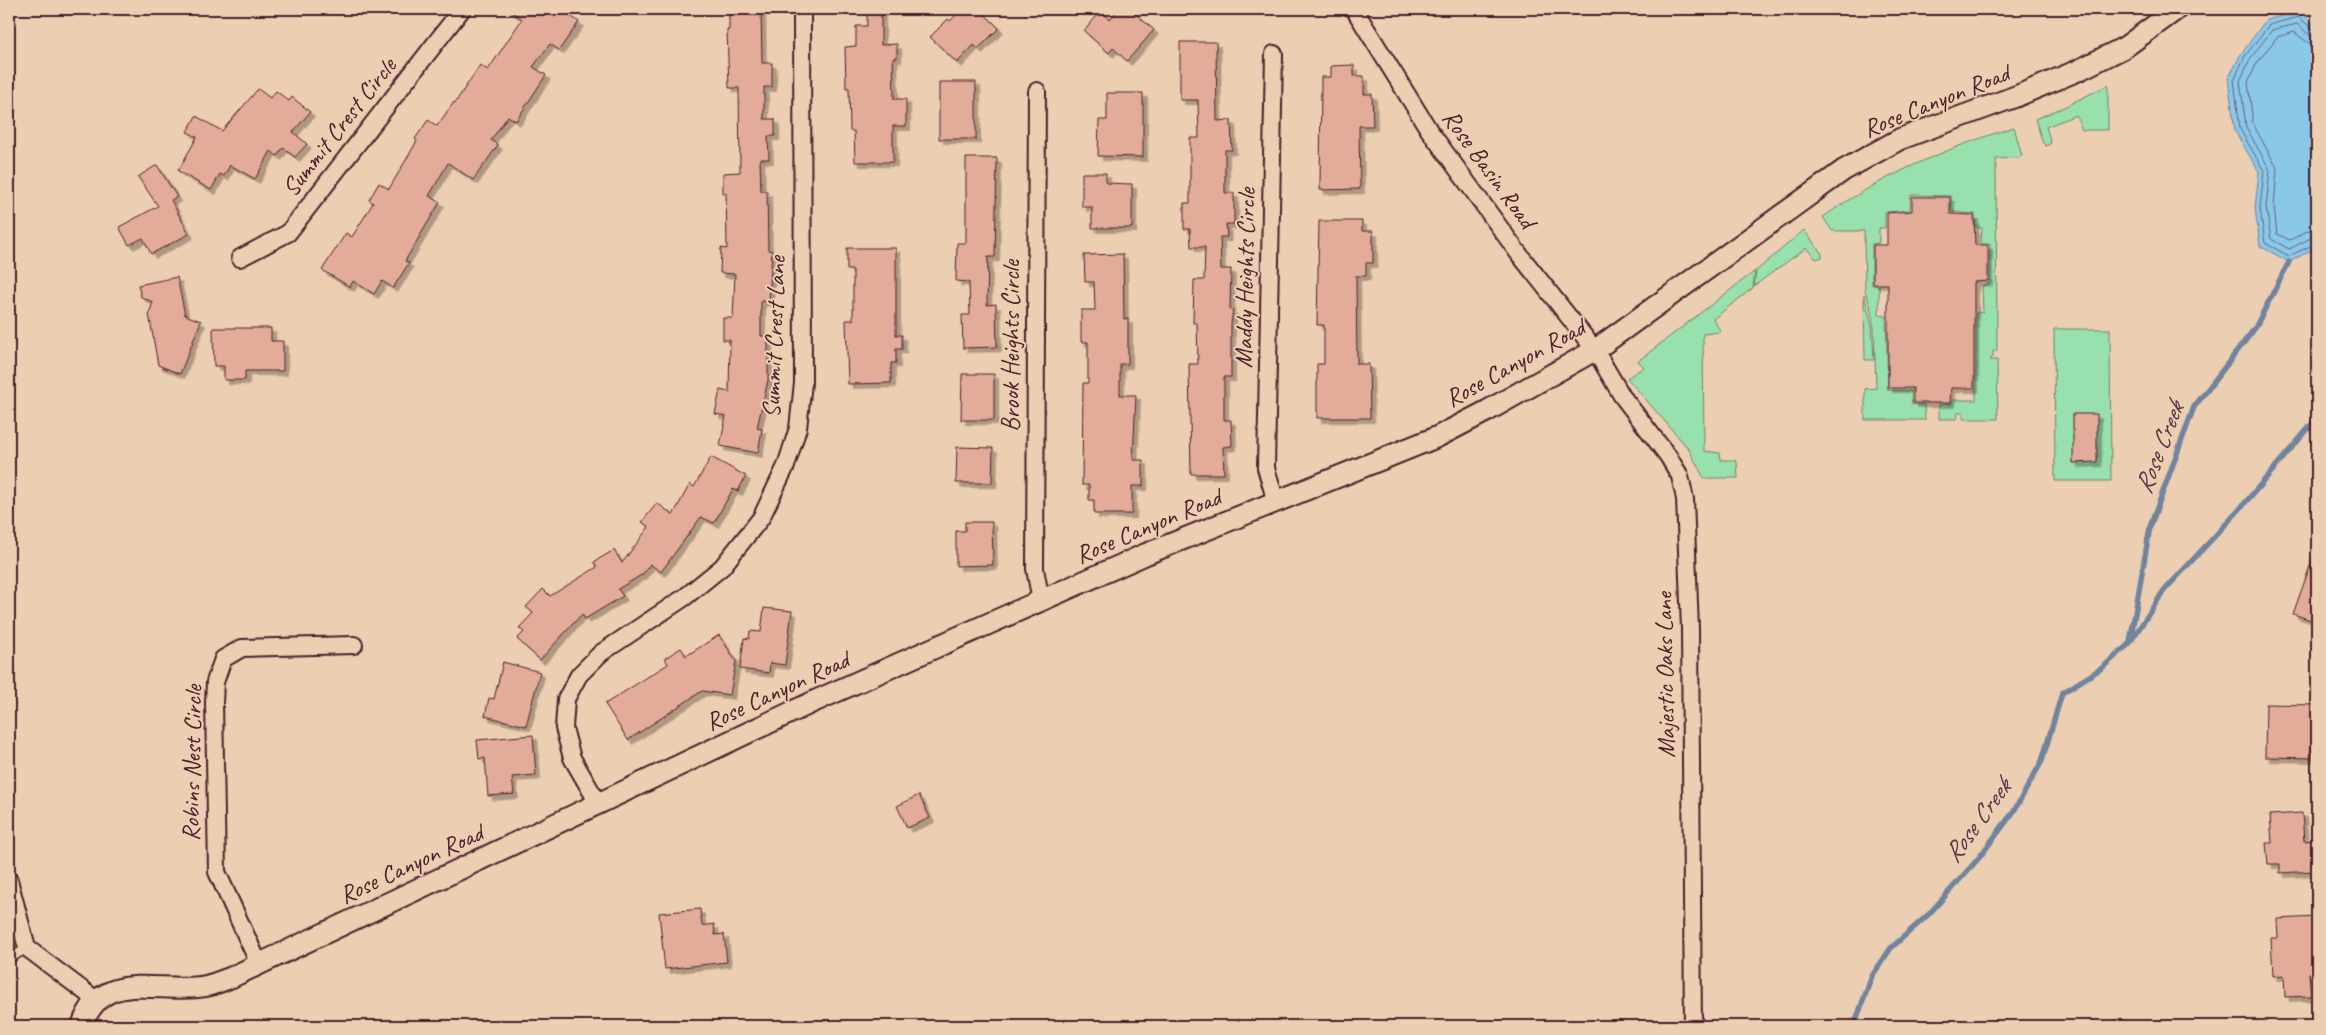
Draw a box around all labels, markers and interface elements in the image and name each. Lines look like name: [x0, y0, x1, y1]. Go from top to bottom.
street label: Summit Crest Circle: [275, 50, 404, 203]
street label: Rose Canyon Road: [1858, 56, 2018, 145]
street label: Rose Basin Road: [1435, 103, 1545, 238]
street label: Maddy Heights Circle: [1227, 186, 1263, 368]
street label: Summit Crest Lane: [755, 254, 793, 418]
street label: Brook Heights Circle: [995, 258, 1027, 432]
street label: Rose Canyon Road: [1439, 309, 1594, 415]
water label: Rose Creek: [2127, 393, 2193, 498]
street label: Rose Canyon Road: [1070, 479, 1229, 571]
street label: Majestic Oaks Lane: [1648, 590, 1682, 758]
street label: Rose Canyon Road: [700, 642, 858, 738]
street label: Robins Nest Circle: [175, 683, 209, 841]
water label: Rose Creek: [1936, 769, 2021, 869]
street label: Rose Canyon Road: [334, 815, 492, 911]

